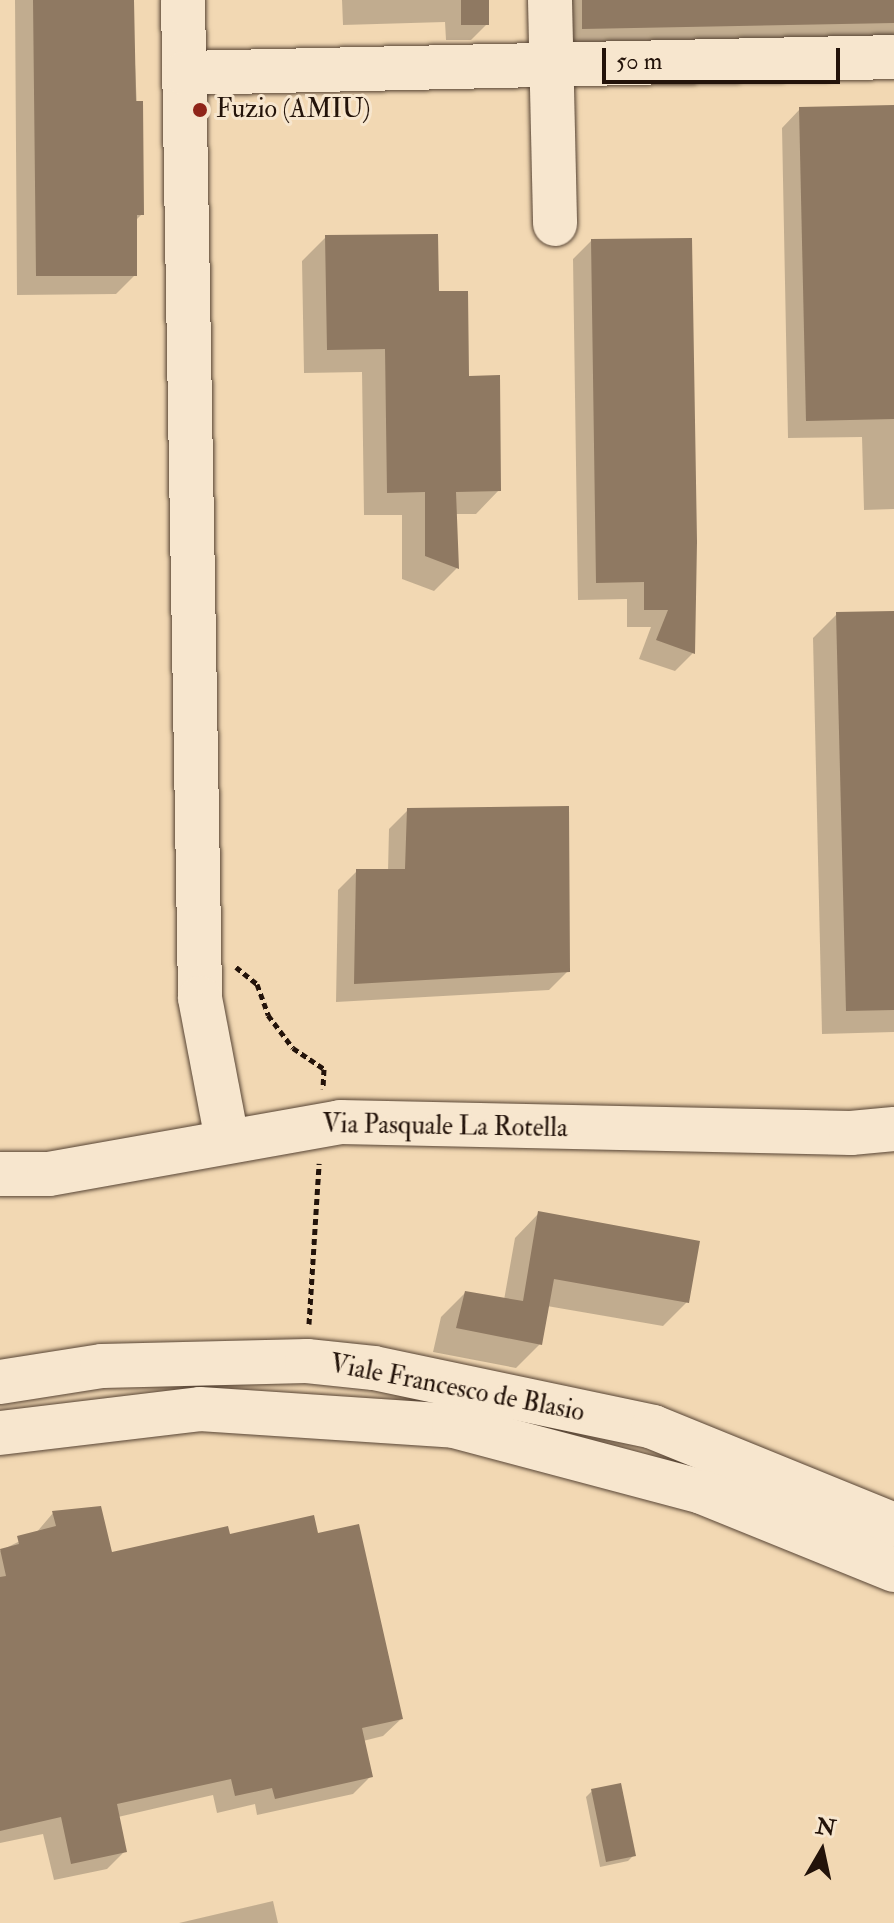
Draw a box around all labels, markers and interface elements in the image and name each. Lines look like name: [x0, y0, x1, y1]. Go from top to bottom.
scale bar: [606, 32, 844, 82]
text: 50 m: [616, 46, 662, 77]
place label: Fuzio (AMIU): [216, 94, 371, 126]
marker: Fuzio (AMIU): [191, 101, 209, 119]
street label: Via Pasquale La Rotella: [322, 1109, 568, 1145]
street label: Viale Francesco de Blasio: [327, 1349, 587, 1429]
north arrow: [782, 1811, 862, 1891]
text: N: [814, 1812, 838, 1843]

